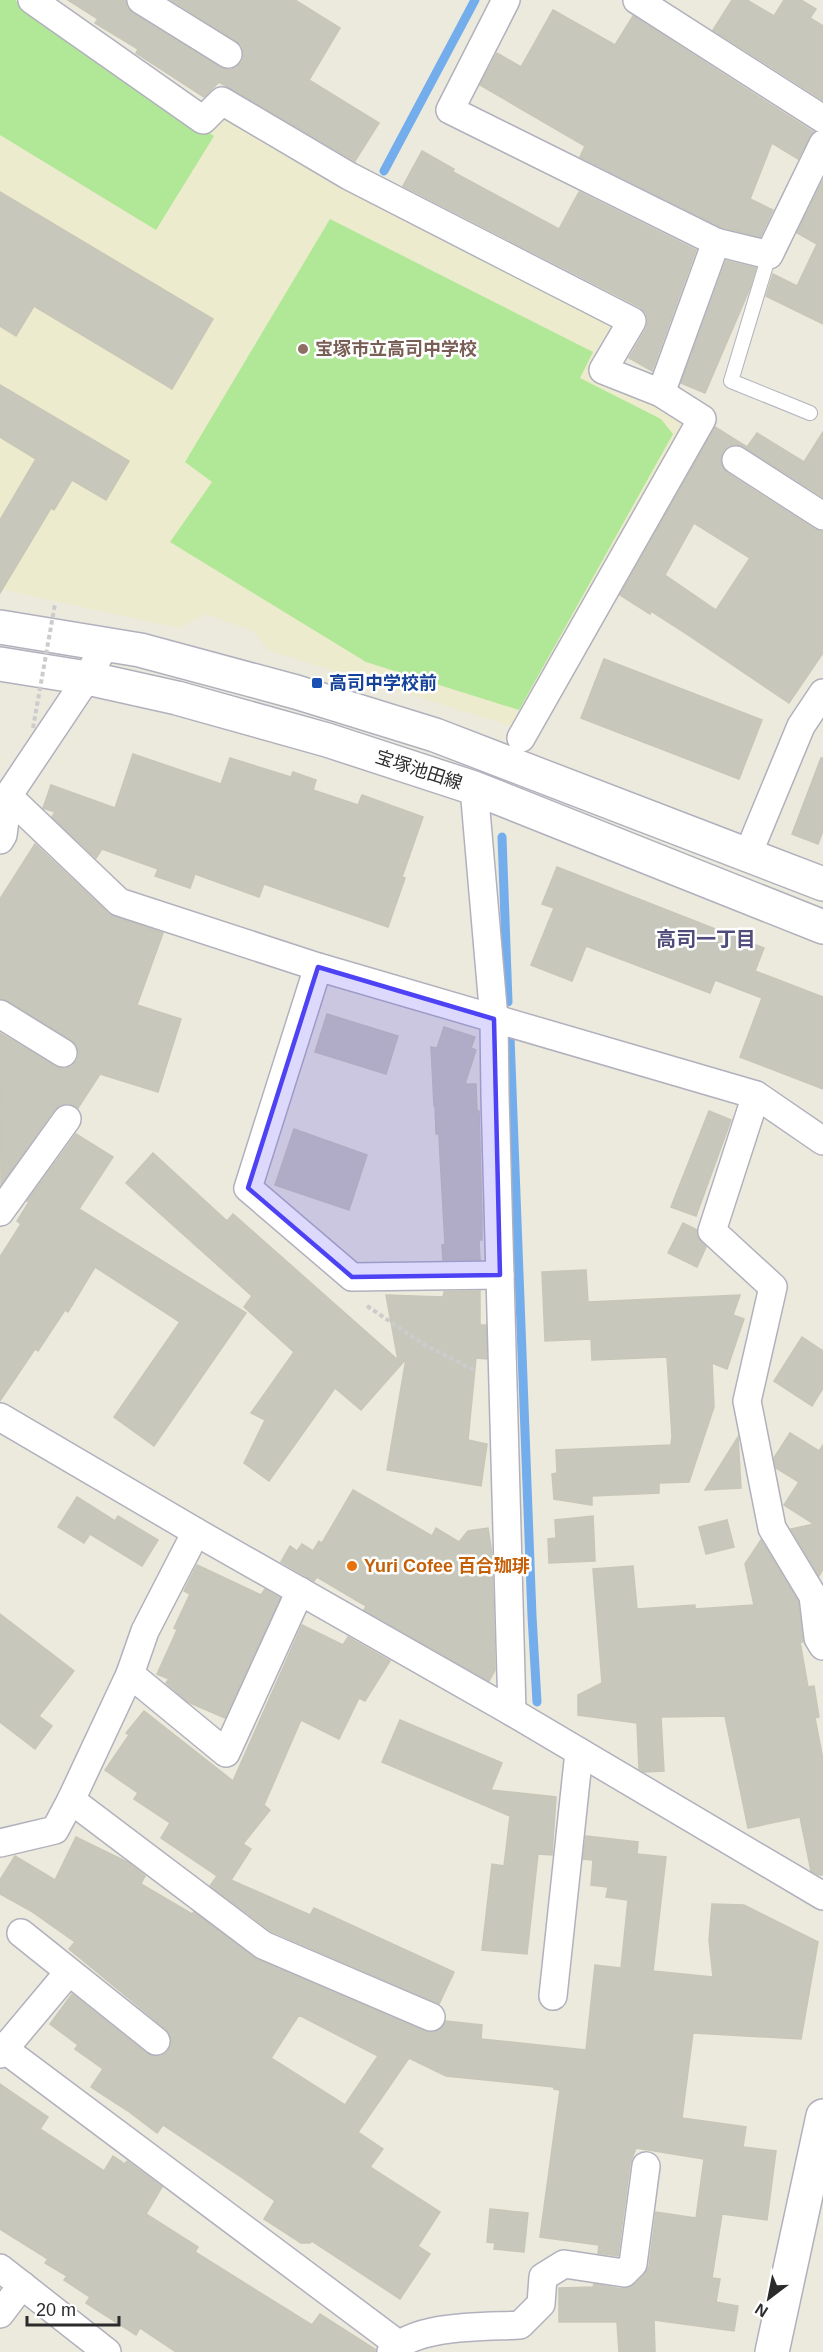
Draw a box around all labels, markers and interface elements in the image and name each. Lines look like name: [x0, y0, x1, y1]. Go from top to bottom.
place label: 宝塚市立高司中学校: [315, 339, 477, 359]
marker: 宝塚市立高司中学校: [296, 342, 310, 356]
place label: 高司中学校前: [329, 673, 437, 693]
marker: 高司中学校前: [310, 676, 324, 690]
street label: 宝塚池田線: [373, 747, 465, 793]
district label: 高司一丁目: [656, 928, 756, 950]
place label: Yuri Cofee 百合珈琲: [364, 1556, 530, 1576]
marker: Yuri Cofee 百合珈琲: [345, 1559, 359, 1573]
north arrow: [739, 2268, 799, 2328]
scale bar: [27, 2289, 118, 2327]
text: 20 m: [36, 2300, 76, 2320]
text: N: [752, 2300, 771, 2321]

